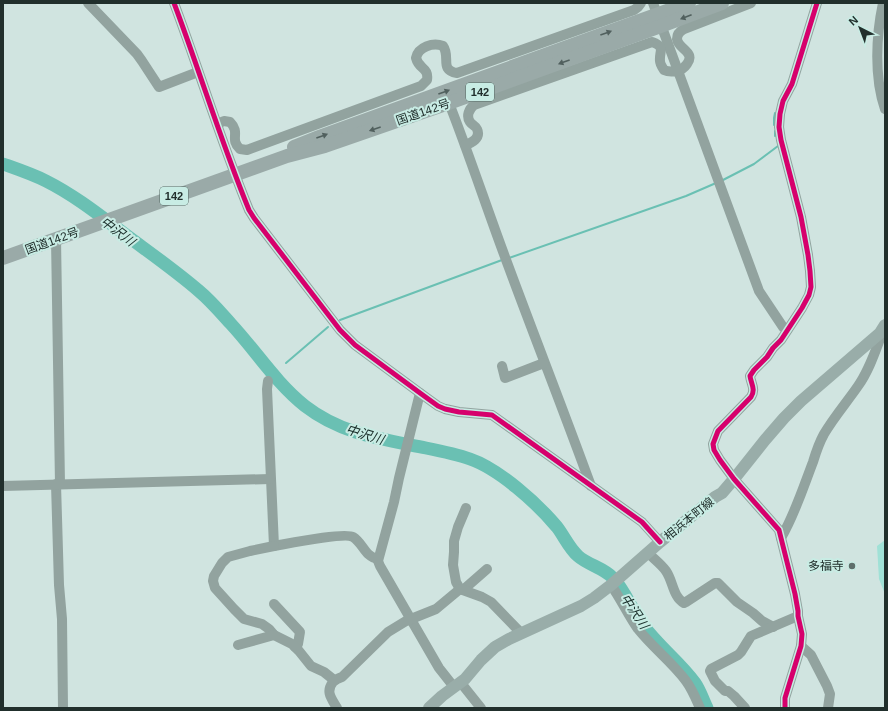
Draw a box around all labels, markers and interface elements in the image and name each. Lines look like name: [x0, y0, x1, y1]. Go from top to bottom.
north arrow: [840, 8, 880, 48]
text: N: [846, 13, 860, 28]
one-way arrow: [679, 14, 691, 20]
one-way arrow: [601, 30, 613, 36]
one-way arrow: [557, 59, 569, 65]
road number: 142: [466, 83, 494, 101]
one-way arrow: [439, 89, 451, 95]
street label: 国道142号: [394, 96, 452, 128]
one-way arrow: [369, 126, 381, 132]
one-way arrow: [317, 132, 329, 138]
road number: 142: [160, 187, 188, 205]
water label: 中沢川: [98, 214, 139, 250]
street label: 国道142号: [23, 225, 81, 257]
water label: 中沢川: [344, 422, 388, 448]
street label: 相浜本町線: [661, 495, 717, 543]
place label: 多福寺: [808, 559, 844, 573]
marker: 多福寺: [847, 561, 857, 571]
water label: 中沢川: [617, 591, 653, 633]

